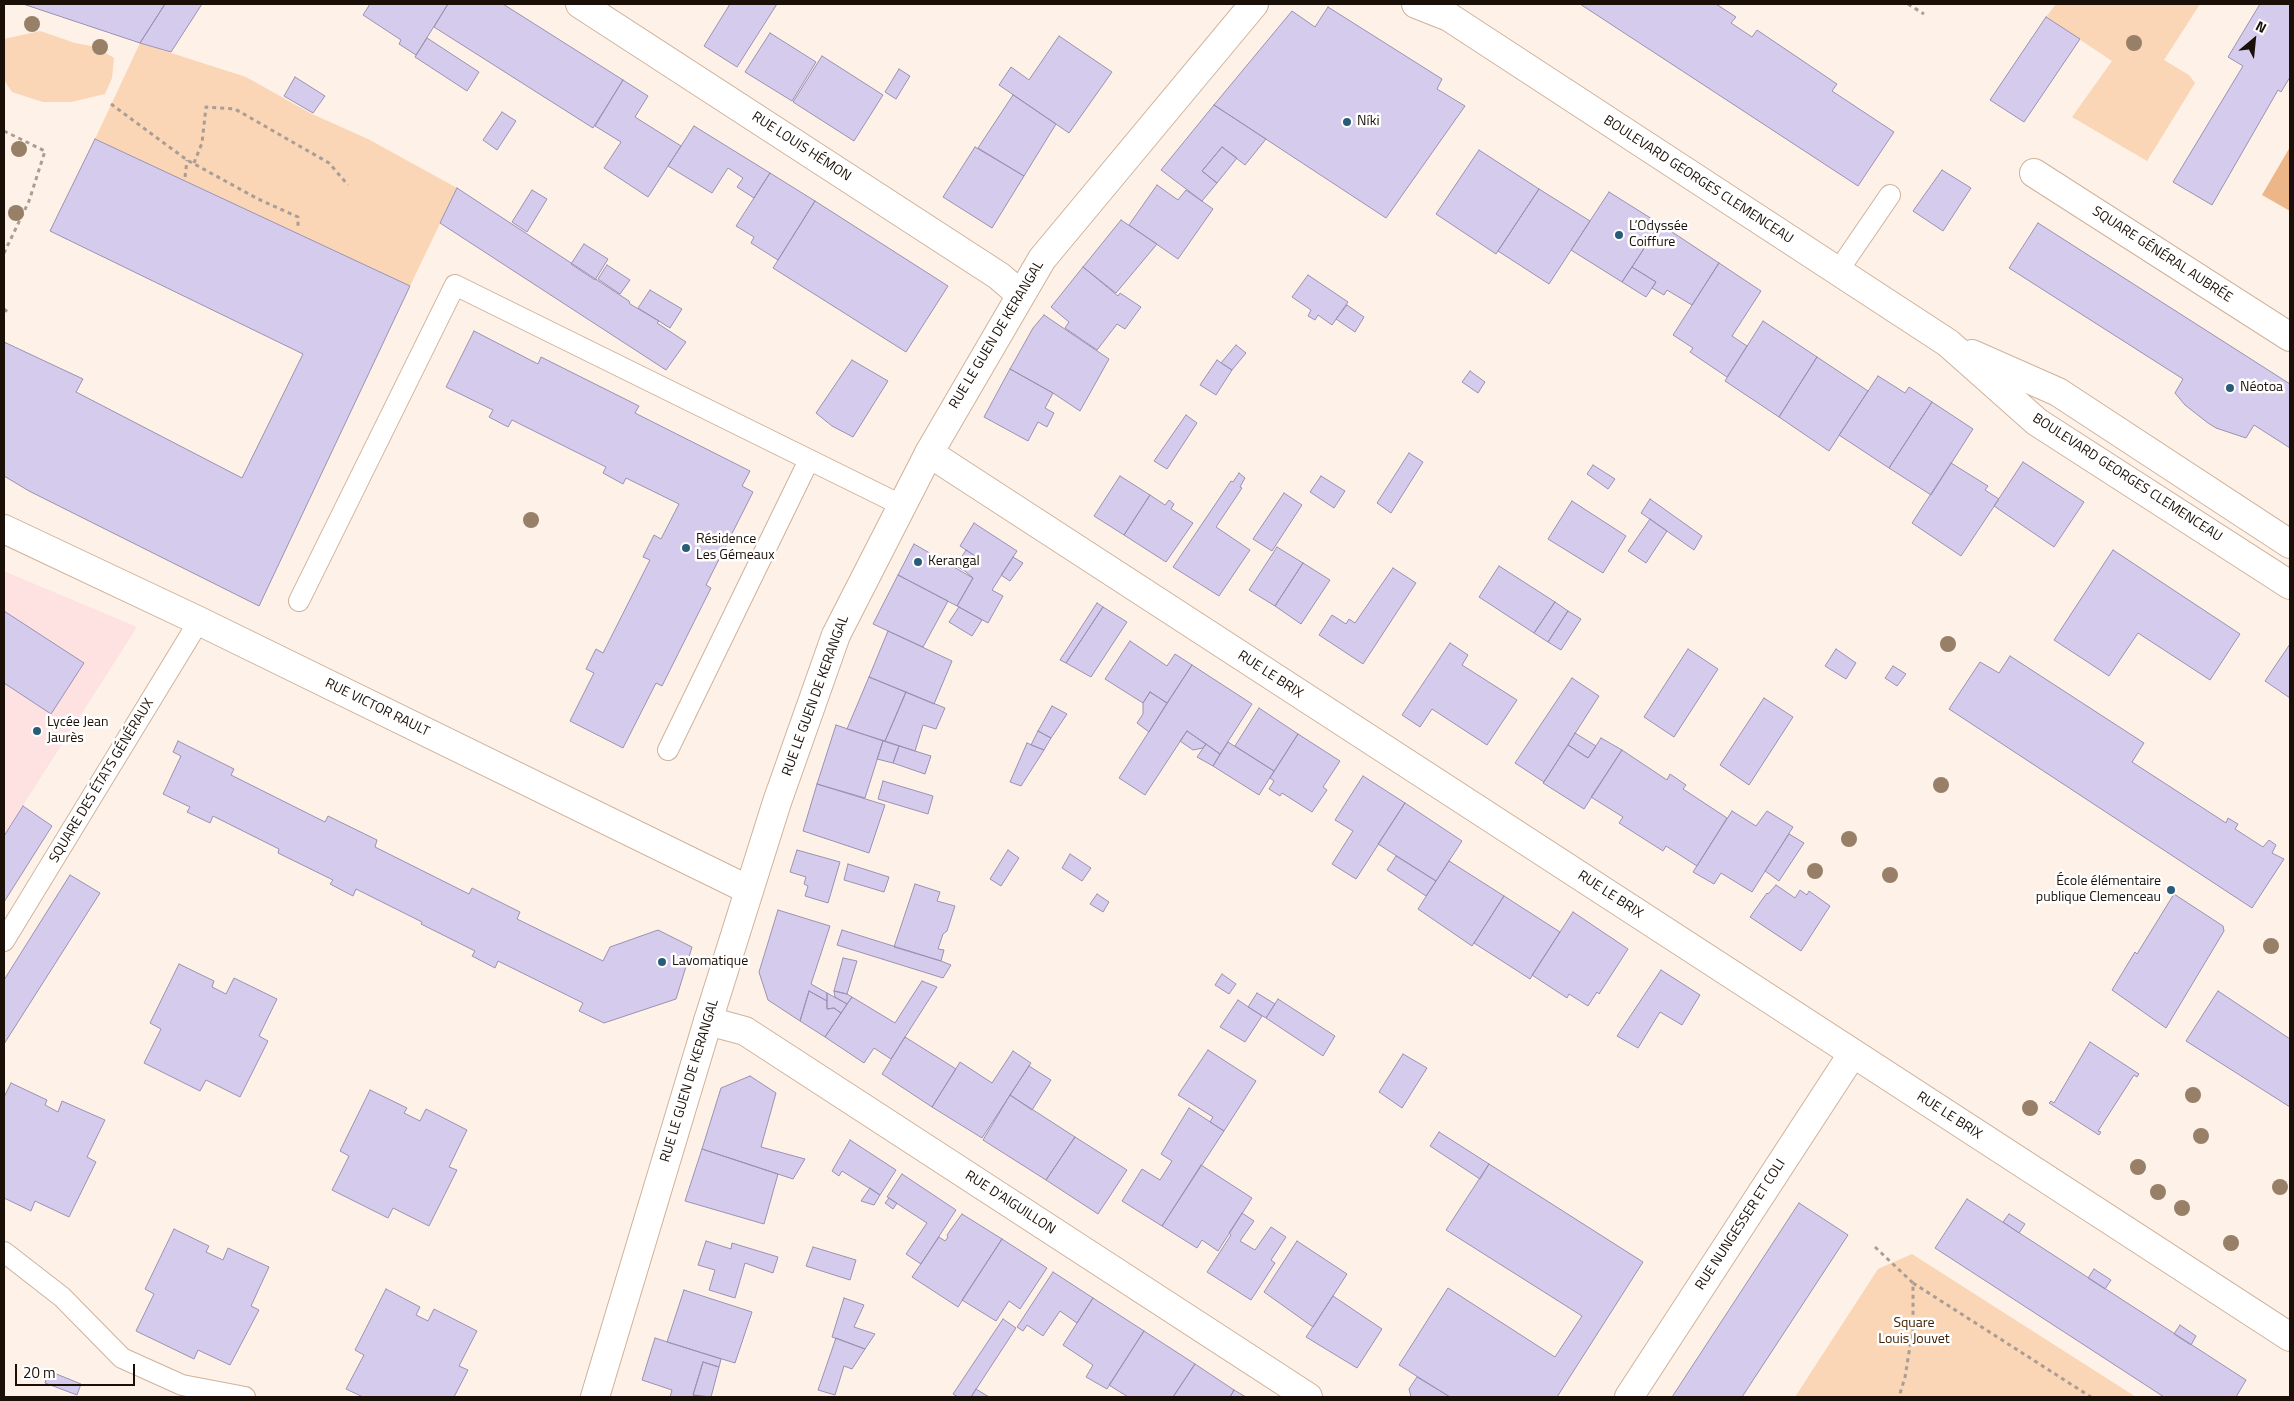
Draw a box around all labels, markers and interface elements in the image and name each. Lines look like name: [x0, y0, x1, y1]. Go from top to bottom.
north arrow: [2229, 15, 2279, 65]
text: N: [2252, 15, 2270, 38]
street label: RUE LOUIS HÉMON: [748, 109, 854, 185]
street label: BOULEVARD GEORGES CLEMENCEAU: [1600, 112, 1796, 248]
place label: Níki: [1357, 114, 1379, 130]
marker: Níki: [1341, 116, 1353, 128]
street label: SQUARE GÉNÉRAL AUBRÉE: [2089, 203, 2235, 307]
place label: L’Odyssée Coiffure: [1629, 219, 1688, 252]
marker: L’Odyssée Coiffure: [1613, 229, 1625, 241]
street label: RUE LE GUEN DE KERANGAL: [946, 258, 1048, 412]
place label: Néotoa: [2240, 380, 2283, 396]
marker: Néotoa: [2224, 382, 2236, 394]
street label: BOULEVARD GEORGES CLEMENCEAU: [2029, 410, 2225, 546]
place label: Résidence Les Gémeaux: [696, 532, 775, 564]
marker: Résidence Les Gémeaux: [680, 542, 692, 554]
place label: Kerangal: [928, 554, 980, 570]
marker: Kerangal: [912, 556, 924, 568]
street label: RUE LE GUEN DE KERANGAL: [779, 613, 853, 779]
street label: RUE LE BRIX: [1234, 648, 1306, 702]
street label: RUE VICTOR RAULT: [322, 675, 432, 741]
street label: SQUARE DES ÉTATS GÉNÉRAUX: [46, 696, 158, 866]
place label: Lycée Jean Jaurès: [47, 715, 109, 748]
marker: Lycée Jean Jaurès: [31, 725, 43, 737]
street label: RUE LE BRIX: [1574, 868, 1646, 922]
place label: École élémentaire publique Clemenceau: [2036, 874, 2161, 906]
marker: École élémentaire publique Clemenceau: [2165, 884, 2177, 896]
place label: Lavomatique: [672, 954, 748, 970]
marker: Lavomatique: [656, 956, 668, 968]
street label: RUE LE GUEN DE KERANGAL: [657, 998, 723, 1164]
street label: RUE LE BRIX: [1913, 1089, 1985, 1143]
street label: RUE NUNGESSER ET COLI: [1692, 1157, 1790, 1293]
street label: RUE D'AIGUILLON: [962, 1167, 1058, 1239]
park label: Square Louis Jouvet: [1878, 1316, 1950, 1348]
scale bar: [18, 1354, 138, 1386]
text: 20 m: [23, 1361, 56, 1384]

